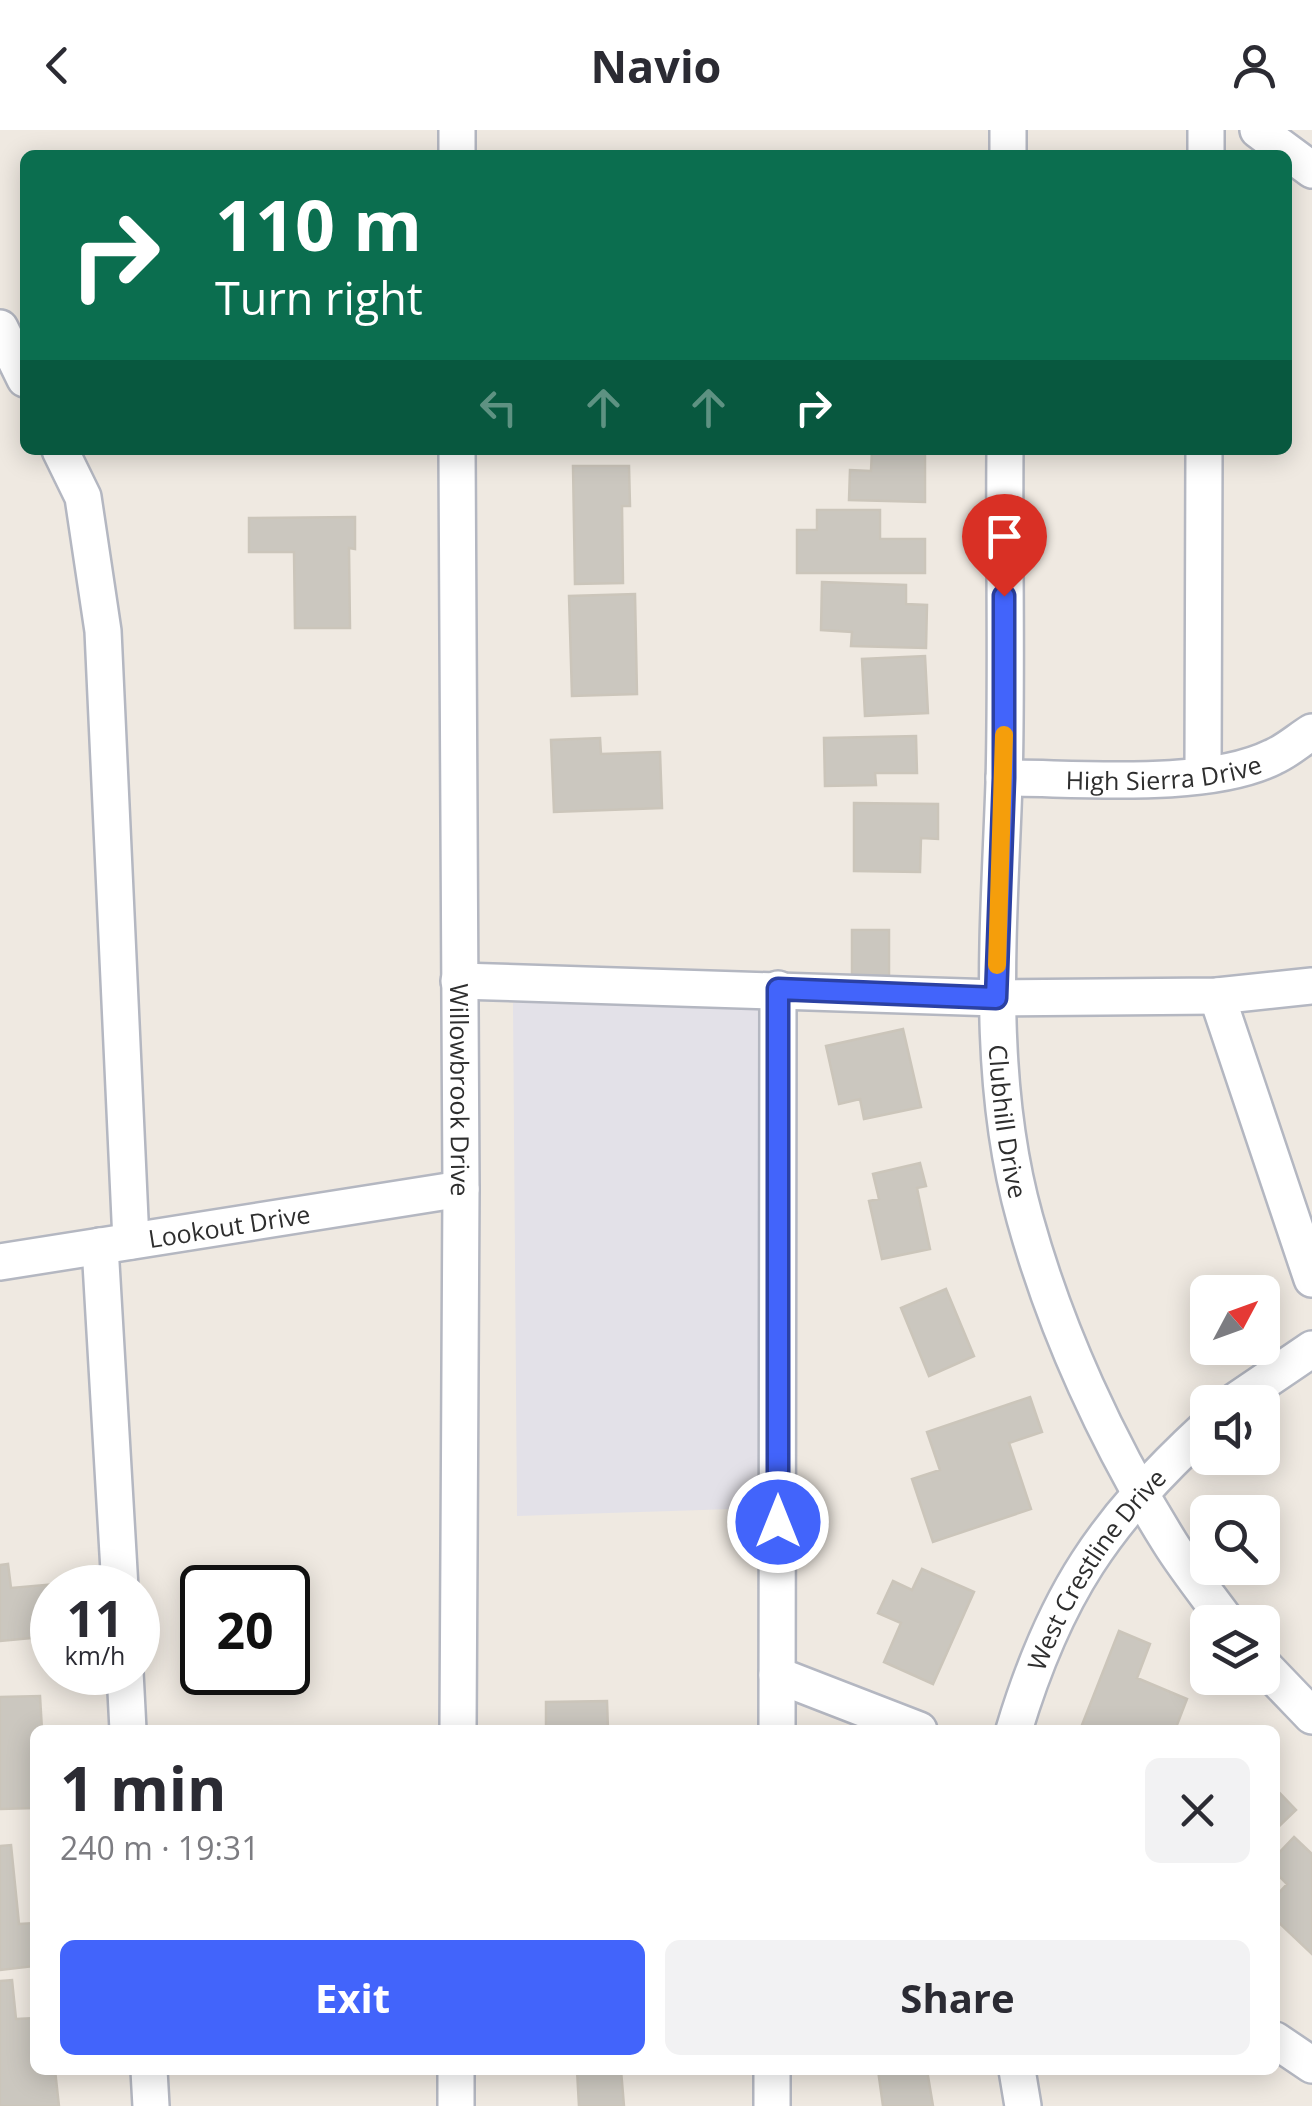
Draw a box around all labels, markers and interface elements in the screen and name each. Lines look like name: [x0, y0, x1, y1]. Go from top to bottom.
text: Navio: [591, 35, 721, 96]
icon: back: [30, 38, 85, 93]
icon: person: [1227, 38, 1282, 93]
text: 110 m: [215, 176, 422, 272]
icon: right: [50, 190, 180, 320]
text: Turn right: [215, 267, 423, 328]
icon: left: [471, 380, 526, 435]
icon: ahead: [576, 380, 631, 435]
icon: ahead: [681, 380, 736, 435]
icon: right: [786, 380, 841, 435]
pin: [962, 494, 1047, 597]
icon: arrive: [977, 509, 1032, 564]
street label: High Sierra Drive: [1065, 746, 1266, 797]
street label: Willowbrook Drive: [443, 983, 478, 1197]
street label: Clubhill Drive: [982, 1044, 1036, 1201]
street label: Lookout Drive: [146, 1196, 312, 1255]
north arrow: [1190, 1275, 1280, 1365]
map controls: [1190, 1275, 1280, 1695]
button: sound: [1190, 1385, 1280, 1475]
street label: West Crestline Drive: [1019, 1461, 1173, 1675]
position arrow: [726, 1470, 830, 1574]
button: search: [1190, 1495, 1280, 1585]
speed limit sign: 20: [180, 1565, 310, 1695]
text: 11: [66, 1584, 124, 1652]
button: layers: [1190, 1605, 1280, 1695]
text: km/h: [65, 1638, 125, 1672]
text: 1 min: [60, 1747, 227, 1829]
button: close: [1145, 1758, 1250, 1863]
text: 240 m · 19:31: [60, 1826, 259, 1869]
button: Exit: [60, 1940, 645, 2055]
button: Share: [665, 1940, 1250, 2055]

